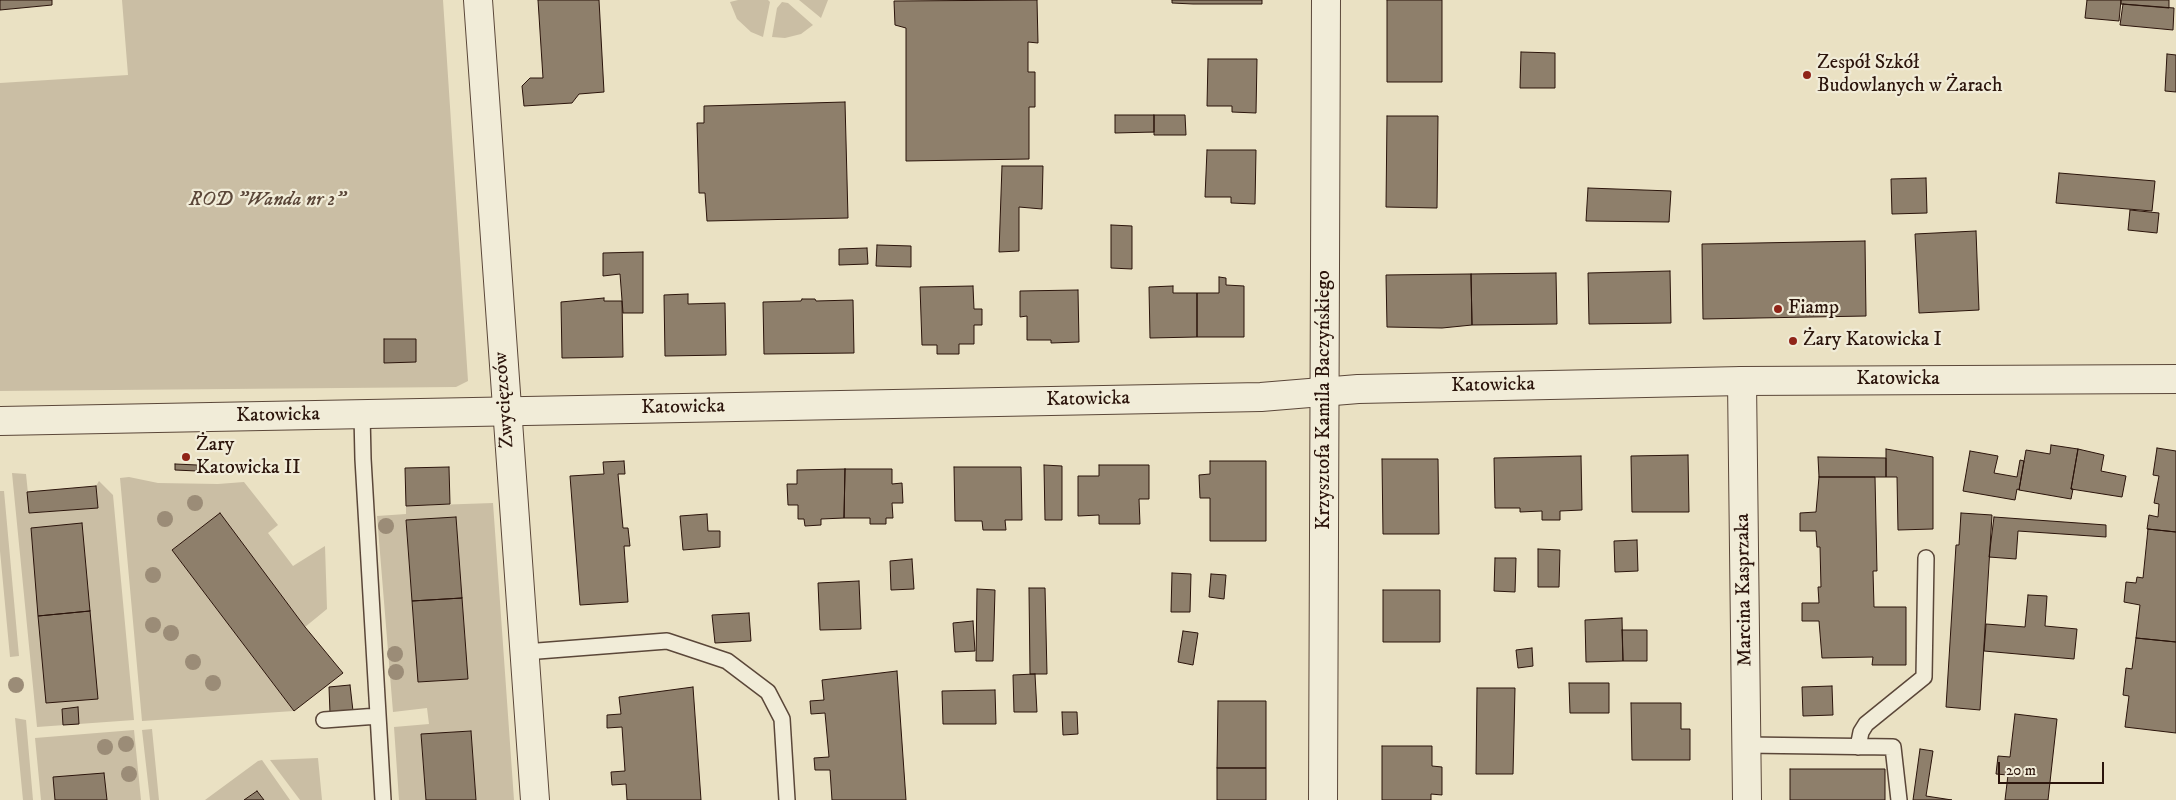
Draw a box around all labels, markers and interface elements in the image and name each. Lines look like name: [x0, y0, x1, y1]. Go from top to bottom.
place label: Zespół Szkół Budowlanych w Żarach: [1817, 52, 2002, 99]
marker: Zespół Szkół Budowlanych w Żarach: [1801, 69, 1813, 81]
park label: ROD "Wanda nr 2": [189, 189, 345, 213]
street label: Krzysztofa Kamila Baczyńskiego: [1313, 270, 1337, 530]
place label: Fiamp: [1788, 297, 1839, 321]
marker: Fiamp: [1772, 303, 1784, 315]
place label: Żary Katowicka I: [1803, 329, 1942, 353]
marker: Żary Katowicka I: [1787, 335, 1799, 347]
street label: Zwycięzców: [490, 351, 520, 449]
street label: Katowicka: [1856, 368, 1940, 392]
street label: Katowicka: [1451, 373, 1535, 399]
street label: Katowicka: [1046, 387, 1130, 413]
street label: Katowicka: [641, 395, 725, 421]
street label: Katowicka: [236, 403, 320, 429]
place label: Żary Katowicka II: [196, 434, 300, 481]
marker: Żary Katowicka II: [180, 451, 192, 463]
street label: Marcina Kasprzaka: [1732, 513, 1758, 667]
scale bar: [2001, 752, 2107, 784]
text: 20 m: [2006, 761, 2036, 780]

